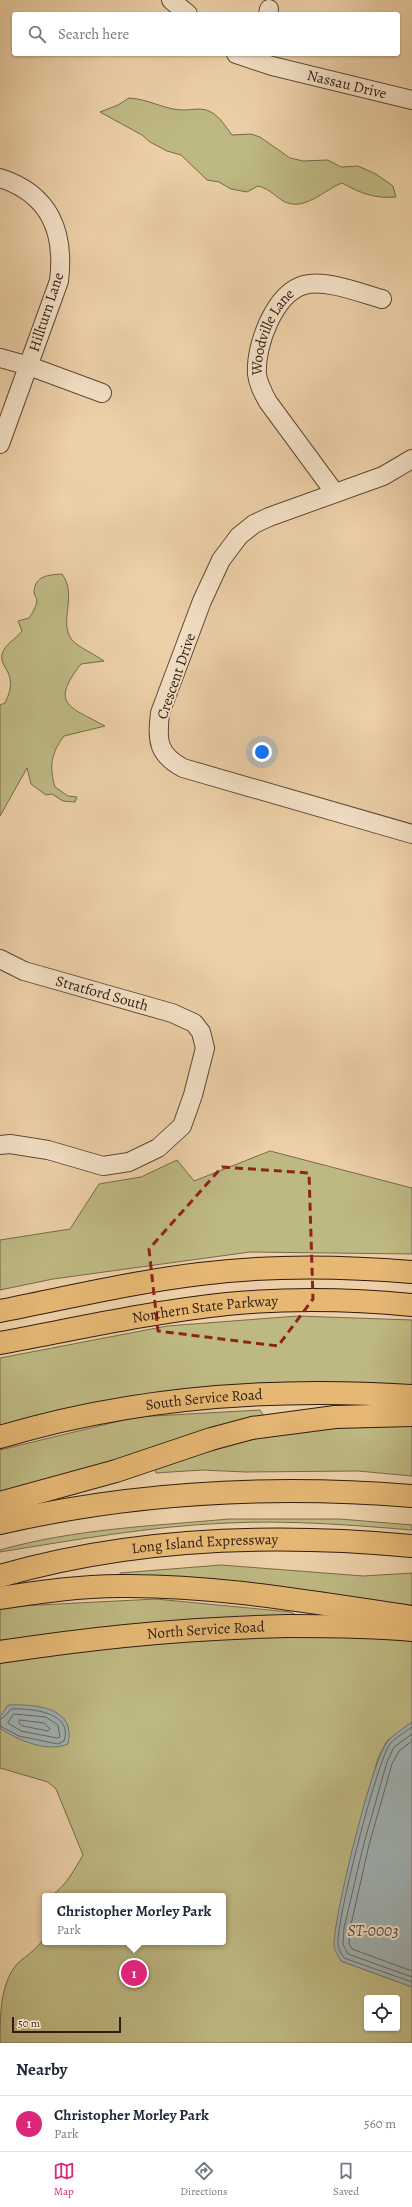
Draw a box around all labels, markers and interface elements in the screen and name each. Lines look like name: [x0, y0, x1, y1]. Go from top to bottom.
search box: [12, 12, 400, 56]
icon: search: [26, 23, 48, 45]
text: Search here: [58, 24, 129, 44]
street label: Nassau Drive: [305, 65, 389, 104]
street label: Hillturn Lane: [24, 270, 68, 354]
street label: Woodville Lane: [247, 283, 298, 376]
street label: Crescent Drive: [152, 630, 200, 722]
your location: [252, 742, 272, 762]
street label: Stratford South: [53, 970, 151, 1016]
street label: Northern State Parkway: [130, 1291, 279, 1328]
street label: South Service Road: [144, 1384, 264, 1415]
street label: Long Island Expressway: [130, 1529, 278, 1558]
street label: North Service Road: [146, 1617, 266, 1644]
popup: [42, 1893, 226, 1945]
text: Christopher Morley Park: [57, 1901, 211, 1921]
water label: ST-0003: [347, 1920, 399, 1942]
text: Park: [57, 1921, 81, 1938]
pin: 1: [121, 1958, 147, 1988]
map controls: [364, 1995, 400, 2031]
button: locate: [364, 1995, 400, 2031]
scale bar: [12, 2015, 121, 2034]
text: 50 m: [18, 2016, 40, 2031]
text: Nearby: [16, 2058, 67, 2081]
text: Christopher Morley Park: [54, 2105, 209, 2125]
text: 1: [27, 2115, 31, 2132]
text: 560 m: [364, 2115, 396, 2132]
text: Park: [54, 2125, 78, 2142]
tab: Map: [53, 2160, 75, 2199]
tab: Directions: [180, 2160, 228, 2199]
tab: Saved: [333, 2160, 359, 2199]

